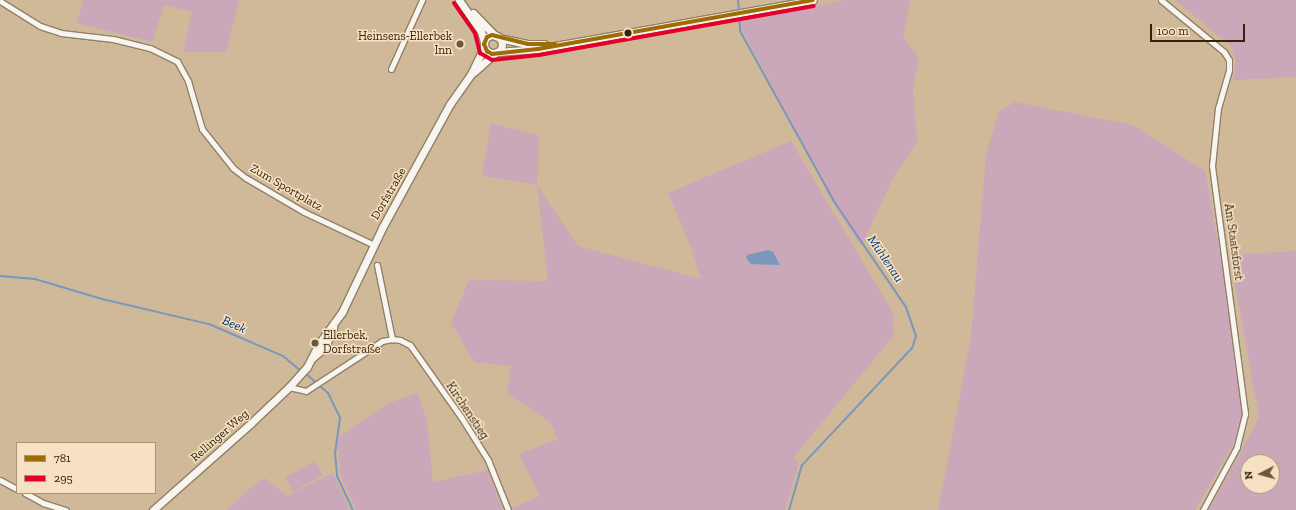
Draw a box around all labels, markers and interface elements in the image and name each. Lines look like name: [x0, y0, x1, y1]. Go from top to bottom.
scale bar: [1152, 16, 1247, 42]
text: 100 m: [1157, 24, 1189, 38]
unlabelled marker: [623, 28, 633, 38]
place label: Heinsens-Ellerbek Inn: [358, 30, 452, 58]
marker: Heinsens-Ellerbek Inn: [455, 39, 465, 49]
street label: Zum Sportplatz: [247, 162, 325, 214]
street label: Dorfstraße: [368, 166, 410, 222]
street label: Am Staatsforst: [1220, 203, 1246, 281]
water label: Mühlenau: [864, 233, 906, 285]
water label: Beek: [219, 313, 249, 337]
place label: Ellerbek, Dorfstraße: [323, 329, 380, 357]
marker: Ellerbek, Dorfstraße: [310, 338, 320, 348]
street label: Kirchenstieg: [443, 380, 491, 442]
street label: Rellinger Weg: [188, 407, 252, 465]
legend: [16, 442, 156, 494]
text: 781: [54, 451, 71, 465]
north arrow: [1240, 454, 1280, 494]
text: N: [1242, 470, 1255, 480]
text: 295: [54, 471, 73, 485]

